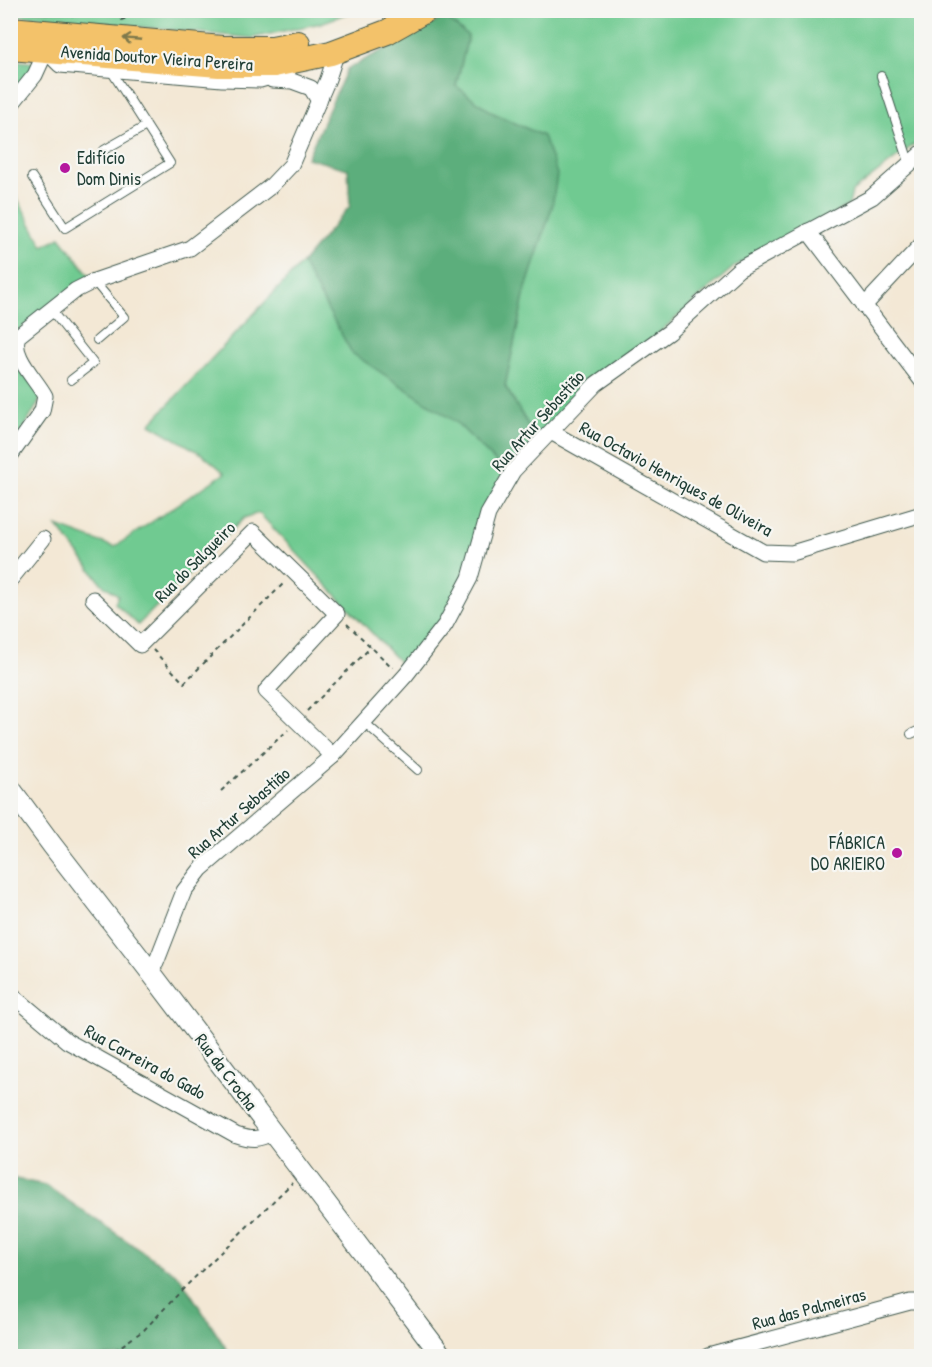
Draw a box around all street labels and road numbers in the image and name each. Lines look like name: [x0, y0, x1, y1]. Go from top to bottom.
street label: Avenida Doutor Vieira Pereira: [60, 38, 254, 77]
street label: Rua Artur Sebastião: [485, 365, 590, 477]
street label: Rua Octavio Henriques de Oliveira: [575, 415, 777, 542]
street label: Rua do Salgueiro: [148, 515, 241, 608]
street label: Rua Artur Sebastião: [182, 761, 295, 864]
street label: Rua Carreira do Gado: [80, 1018, 210, 1105]
street label: Rua da Crocha: [189, 1028, 264, 1115]
street label: Rua das Palmeiras: [749, 1281, 868, 1336]

